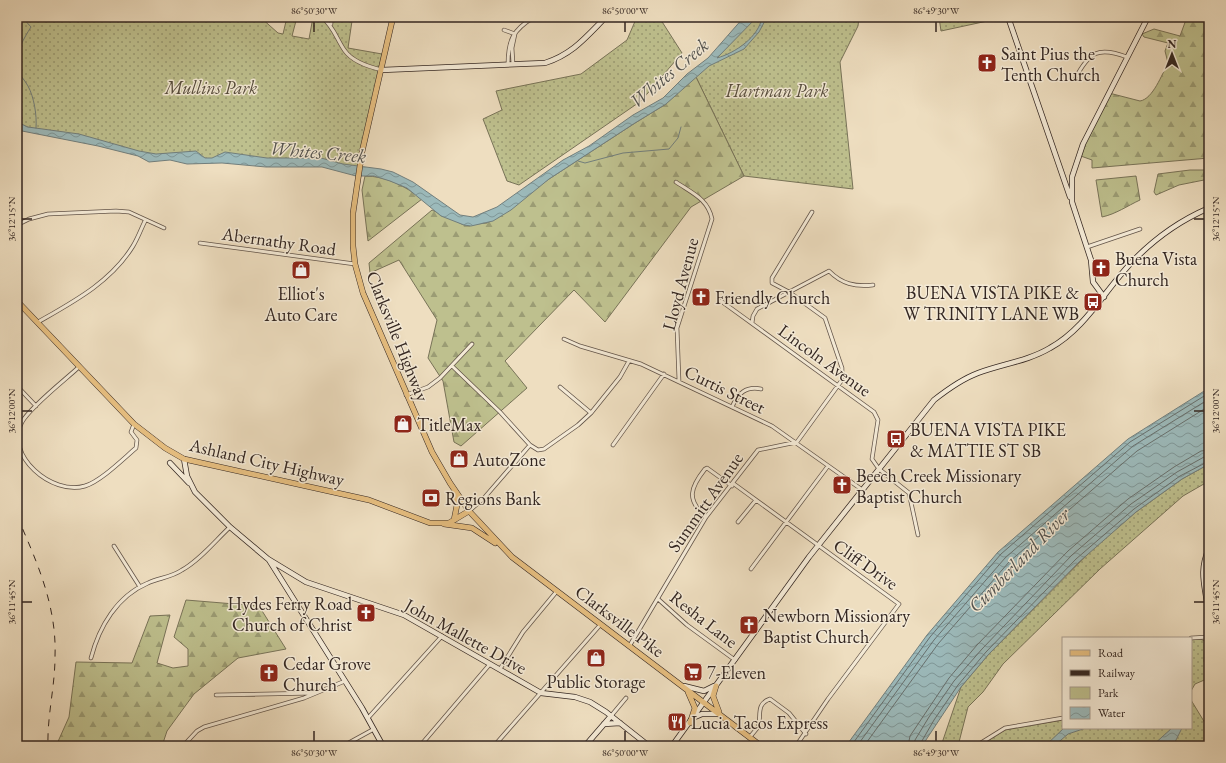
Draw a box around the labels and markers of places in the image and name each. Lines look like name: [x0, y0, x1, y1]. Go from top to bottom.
place label: Saint Pius the Tenth Church: [1001, 42, 1100, 86]
church icon: Saint Pius the Tenth Church: [976, 52, 998, 74]
place label: Buena Vista Church: [1115, 247, 1198, 291]
church icon: Buena Vista Church: [1090, 257, 1112, 279]
shop icon: Elliot's Auto Care: [290, 259, 312, 281]
place label: BUENA VISTA PIKE & W TRINITY LANE WB: [903, 281, 1079, 325]
place label: Elliot's Auto Care: [263, 282, 338, 326]
church icon: Friendly Church: [690, 286, 712, 308]
place label: Friendly Church: [715, 286, 830, 309]
bus stop icon: BUENA VISTA PIKE & W TRINITY LANE WB: [1082, 291, 1104, 313]
shop icon: TitleMax: [392, 413, 414, 435]
place label: TitleMax: [417, 413, 482, 436]
place label: BUENA VISTA PIKE & MATTIE ST SB: [910, 418, 1066, 462]
bus stop icon: BUENA VISTA PIKE & MATTIE ST SB: [885, 428, 907, 450]
shop icon: AutoZone: [448, 448, 470, 470]
place label: AutoZone: [472, 448, 546, 471]
place label: Beech Creek Missionary Baptist Church: [856, 464, 1021, 508]
church icon: Beech Creek Missionary Baptist Church: [831, 474, 853, 496]
bank icon: Regions Bank: [420, 487, 442, 509]
place label: Regions Bank: [445, 487, 541, 510]
place label: Hydes Ferry Road Church of Christ: [228, 592, 353, 636]
church icon: Hydes Ferry Road Church of Christ: [355, 602, 377, 624]
place label: Newborn Missionary Baptist Church: [763, 604, 910, 648]
church icon: Newborn Missionary Baptist Church: [738, 614, 760, 636]
shop icon: Public Storage: [585, 647, 607, 669]
place label: Cedar Grove Church: [283, 652, 371, 696]
supermarket icon: 7-Eleven: [682, 661, 704, 683]
place label: 7-Eleven: [707, 661, 767, 684]
church icon: Cedar Grove Church: [258, 662, 280, 684]
place label: Public Storage: [546, 670, 646, 693]
restaurant icon: Lucia Tacos Express: [666, 711, 688, 733]
place label: Lucia Tacos Express: [691, 711, 828, 734]

